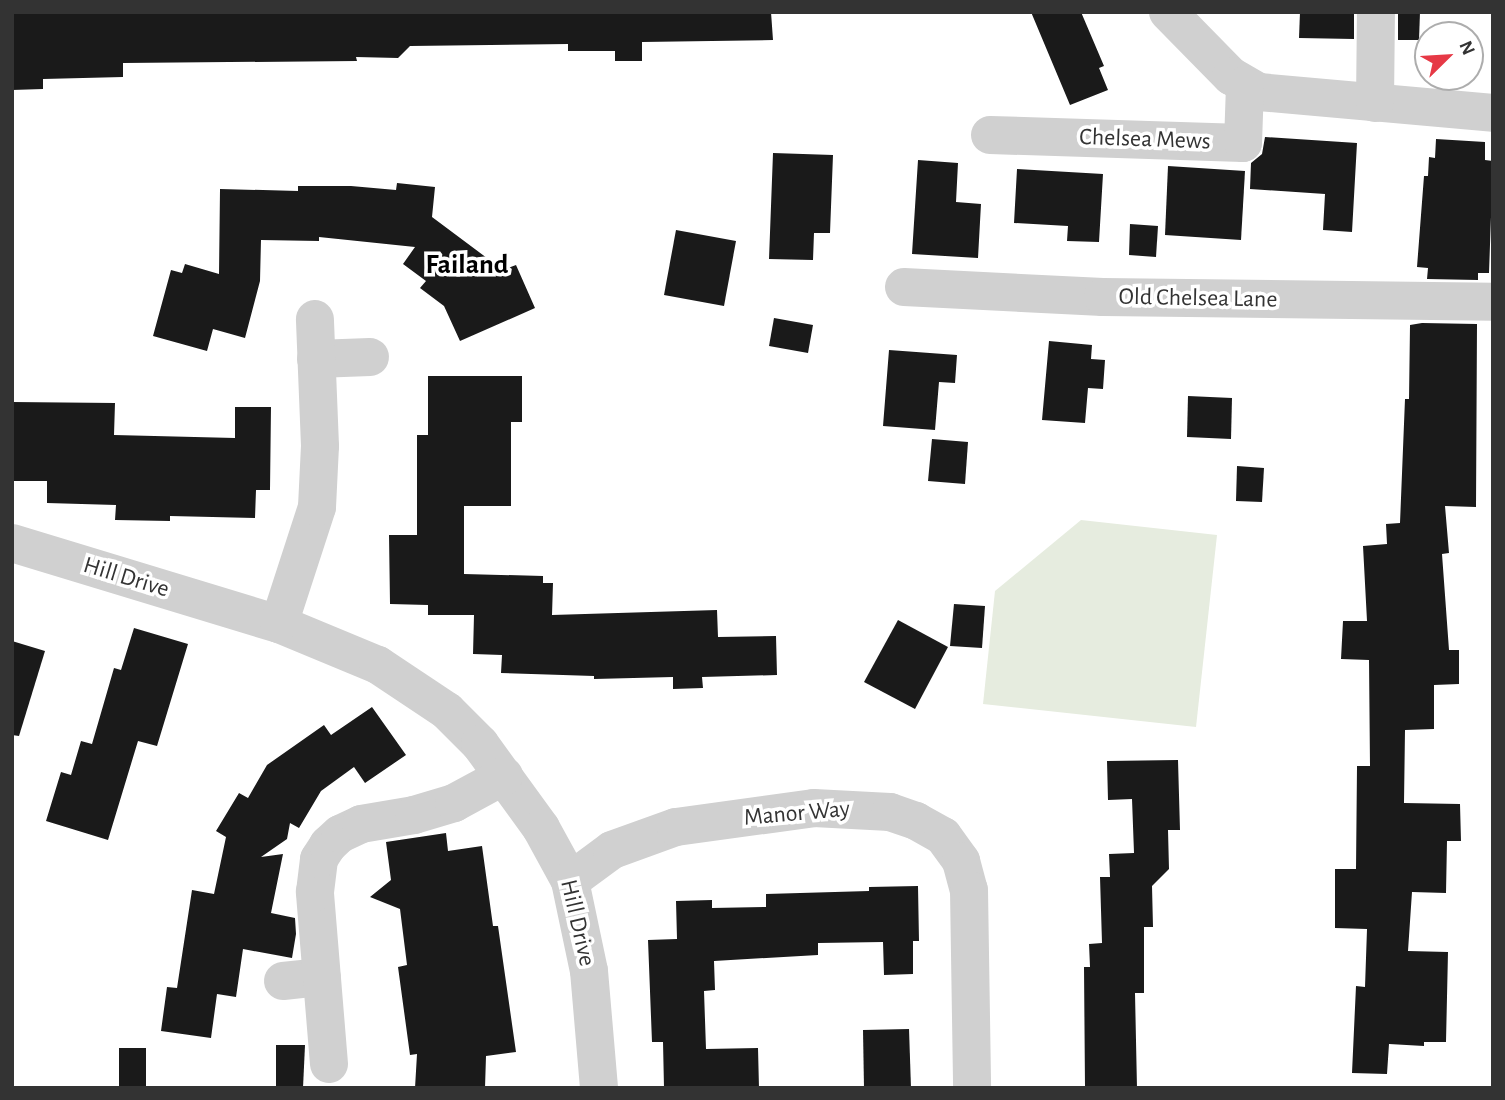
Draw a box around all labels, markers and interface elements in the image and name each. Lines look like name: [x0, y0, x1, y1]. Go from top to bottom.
north arrow: [1414, 21, 1484, 91]
text: N: [1455, 38, 1478, 58]
street label: Chelsea Mews: [1079, 123, 1211, 157]
district label: Failand: [425, 248, 509, 282]
street label: Old Chelsea Lane: [1118, 283, 1278, 315]
street label: Hill Drive: [80, 551, 172, 605]
street label: Manor Way: [743, 795, 851, 833]
street label: Hill Drive: [553, 877, 601, 969]

